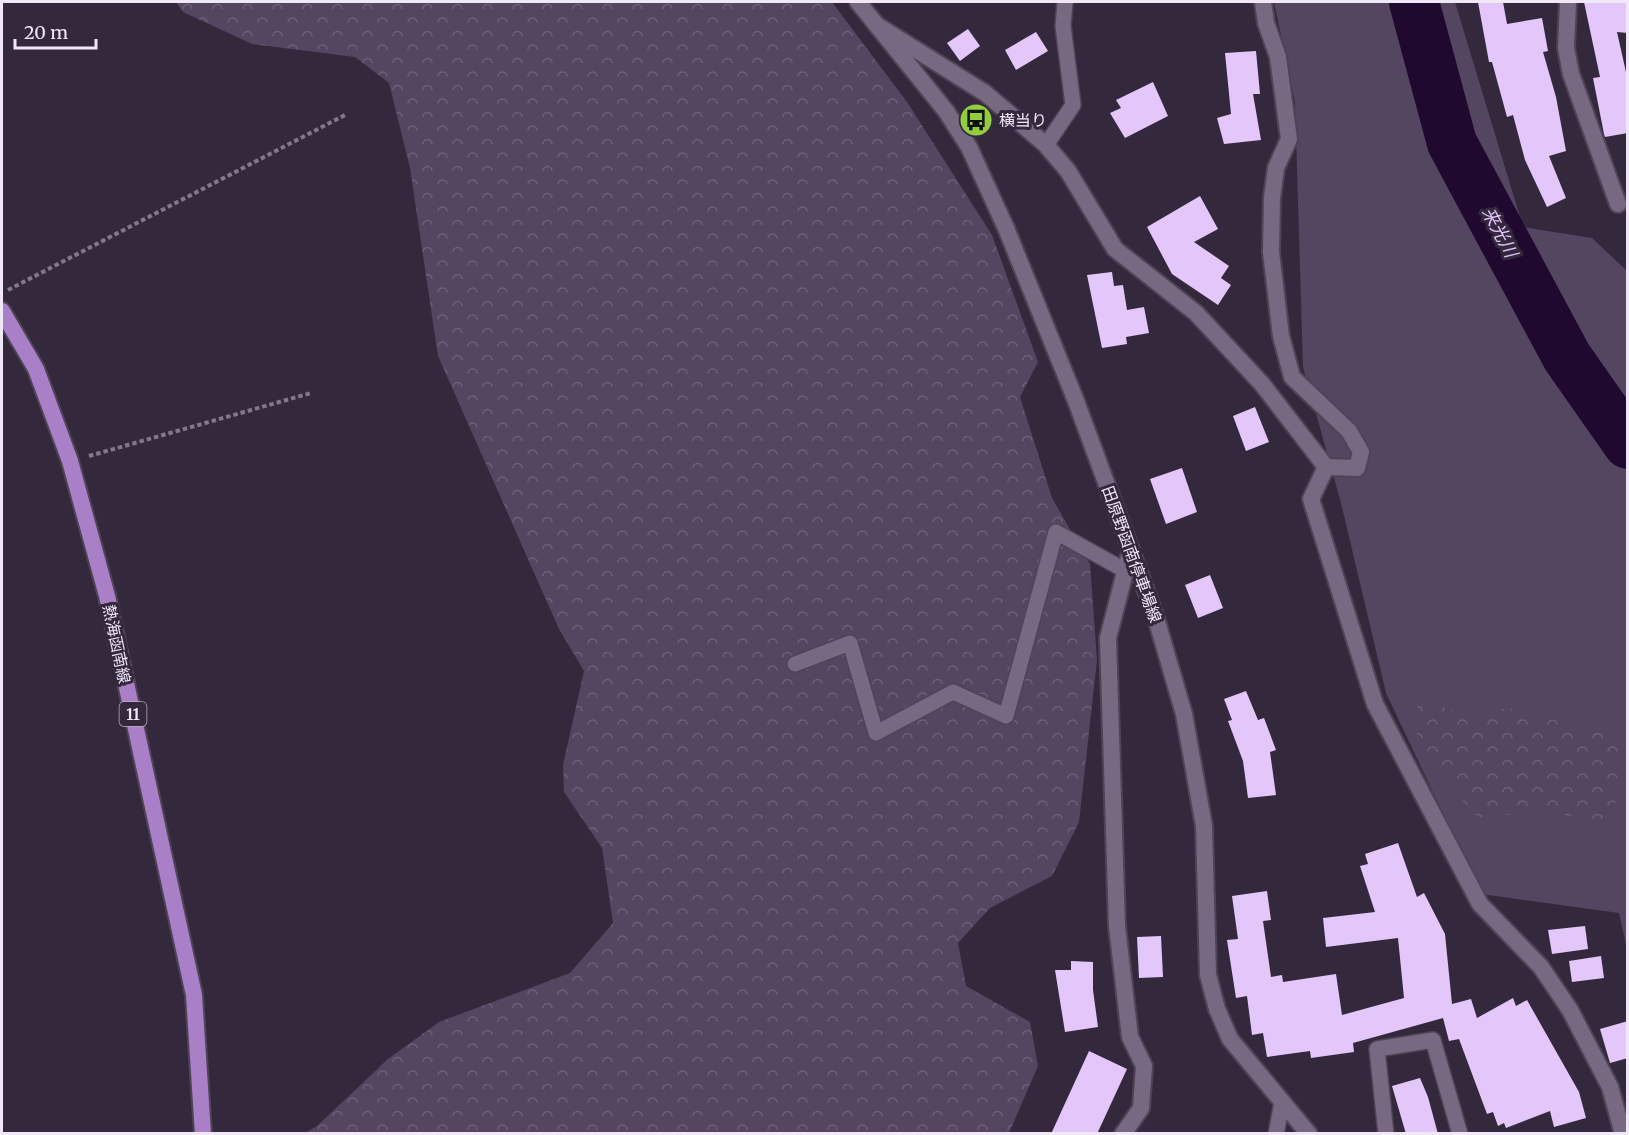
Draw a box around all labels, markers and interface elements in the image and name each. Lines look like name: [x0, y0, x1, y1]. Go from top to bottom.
scale bar: [15, 12, 96, 50]
text: 20 m: [24, 21, 68, 44]
bus stop icon: 横当り: [958, 102, 994, 138]
place label: 横当り: [999, 110, 1047, 130]
water label: 来光川: [1477, 203, 1524, 263]
street label: 田原野函南停車場線: [1098, 483, 1166, 625]
street label: 熱海函南線: [99, 603, 135, 685]
road number: 11: [120, 702, 146, 726]

